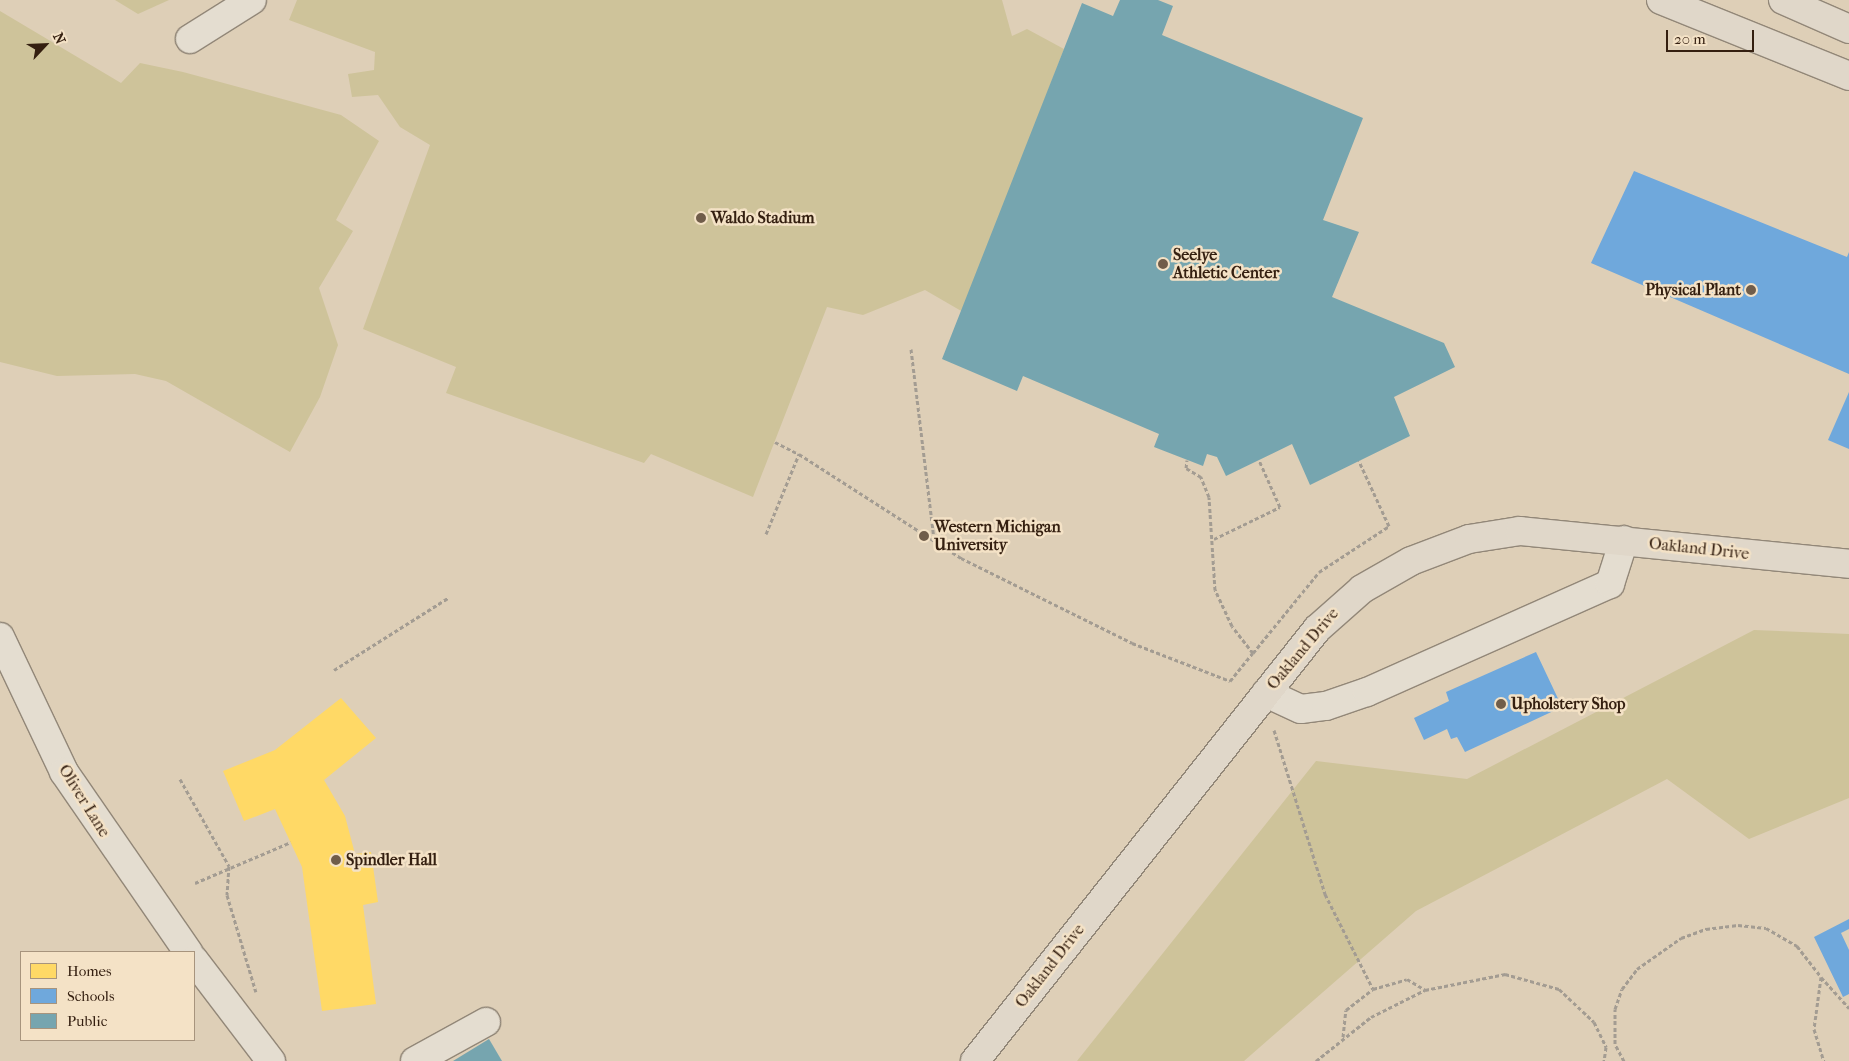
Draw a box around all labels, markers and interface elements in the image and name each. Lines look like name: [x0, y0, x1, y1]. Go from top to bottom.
north arrow: [20, 20, 70, 70]
scale bar: [1669, 20, 1756, 52]
text: N: [49, 30, 69, 47]
text: 20 m: [1674, 30, 1706, 48]
place label: Waldo Stadium: [711, 208, 815, 228]
marker: Waldo Stadium: [695, 212, 707, 224]
place label: Seelye Athletic Center: [1173, 245, 1279, 283]
marker: Seelye Athletic Center: [1157, 258, 1169, 270]
place label: Physical Plant: [1645, 280, 1741, 300]
marker: Physical Plant: [1745, 284, 1757, 296]
place label: Western Michigan University: [934, 517, 1061, 555]
marker: Western Michigan University: [918, 530, 930, 542]
street label: Oakland Drive: [1648, 534, 1750, 564]
street label: Oakland Drive: [1263, 604, 1343, 694]
place label: Upholstery Shop: [1511, 694, 1626, 714]
marker: Upholstery Shop: [1495, 698, 1507, 710]
street label: Oliver Lane: [54, 761, 114, 841]
place label: Spindler Hall: [346, 850, 437, 870]
marker: Spindler Hall: [330, 854, 342, 866]
street label: Oakland Drive: [1011, 920, 1089, 1012]
legend: [20, 951, 195, 1041]
text: Homes: [67, 962, 112, 980]
text: Schools: [67, 987, 114, 1005]
text: Public: [67, 1012, 107, 1030]

